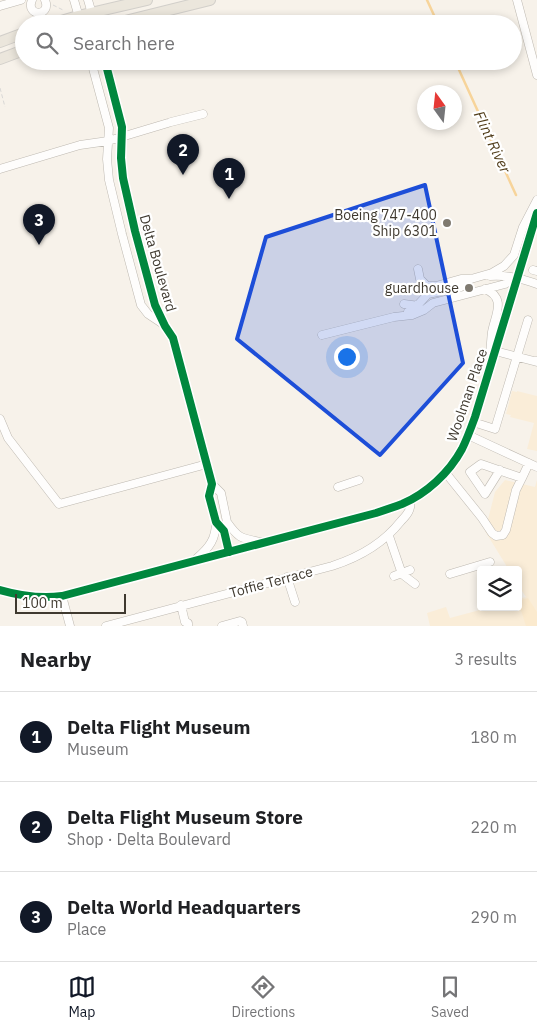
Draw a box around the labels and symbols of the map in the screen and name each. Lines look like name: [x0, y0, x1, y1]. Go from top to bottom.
north arrow: [417, 85, 462, 130]
water label: Flint River: [470, 108, 515, 176]
pin: 2: [167, 134, 199, 175]
pin: 1: [213, 158, 245, 199]
pin: 3: [23, 204, 55, 245]
place label: Boeing 747-400 Ship 6301: [334, 206, 437, 240]
street label: Delta Boulevard: [136, 212, 180, 314]
marker: Boeing 747-400 Ship 6301: [441, 217, 453, 229]
place label: guardhouse: [385, 279, 459, 297]
marker: guardhouse: [463, 282, 475, 294]
your location: [334, 344, 360, 370]
street label: Woolman Place: [443, 346, 491, 444]
street label: Toffie Terrace: [227, 562, 315, 602]
scale bar: [15, 591, 126, 614]

